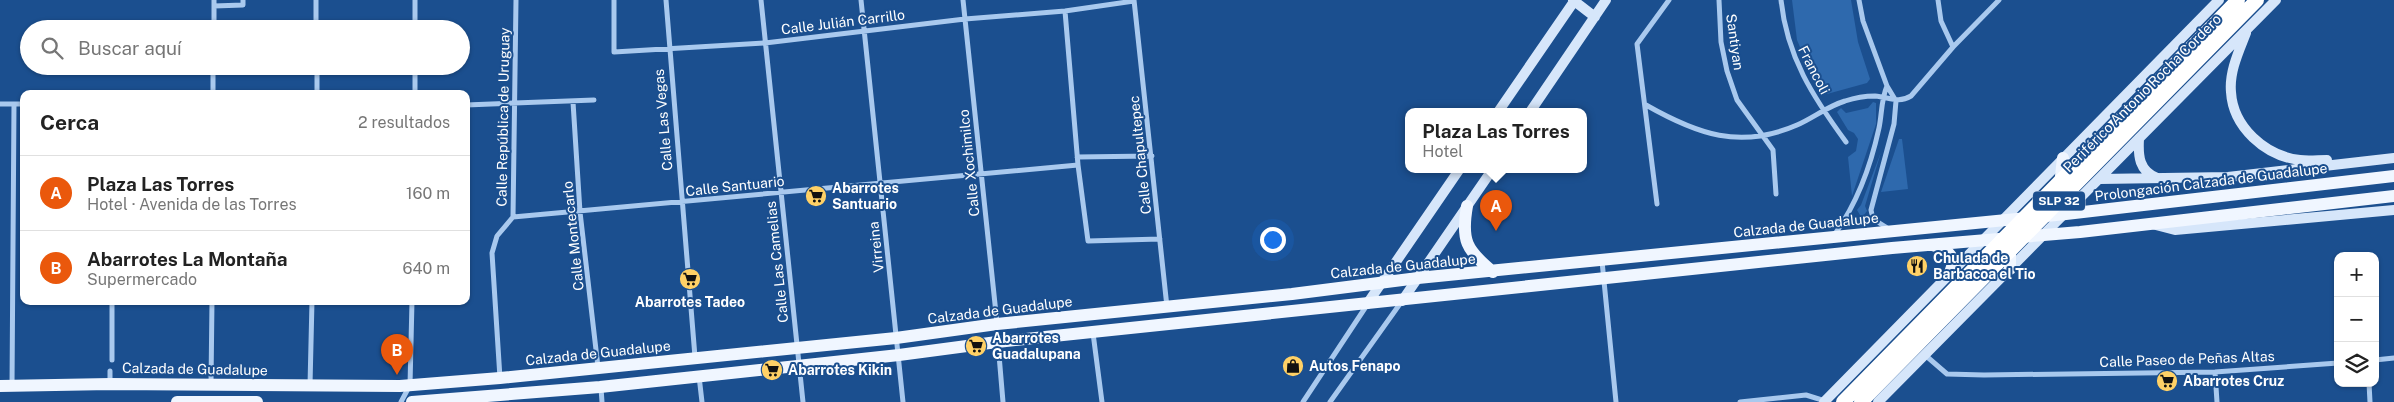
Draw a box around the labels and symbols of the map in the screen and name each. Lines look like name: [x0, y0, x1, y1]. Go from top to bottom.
street label: Calle Julián Carrillo: [780, 6, 906, 38]
street label: Periférico Antonio Rocha Cordero: [2060, 11, 2224, 175]
street label: Santiyan: [1723, 13, 1747, 71]
street label: Calle República de Uruguay: [493, 27, 513, 207]
street label: Francoli: [1795, 43, 1833, 97]
street label: Calle Las Vegas: [651, 68, 675, 172]
street label: Calle Chapultepec: [1126, 95, 1154, 215]
street label: Calle Xochimilco: [955, 108, 983, 217]
street label: Prolongación Calzada de Guadalupe: [2094, 160, 2328, 204]
street label: Calle Santuario: [685, 173, 785, 199]
street label: Calle Montecarlo: [559, 180, 587, 292]
place label: Abarrotes Santuario: [832, 180, 899, 212]
supermarket icon: Abarrotes Santuario: [804, 184, 828, 208]
pin: A: [1480, 190, 1512, 231]
road number: SLP 32: [2033, 192, 2085, 210]
street label: Calle Las Camelias: [763, 200, 791, 324]
street label: Calzada de Guadalupe: [1733, 209, 1879, 241]
street label: Virreina: [865, 221, 887, 273]
your location: [1260, 227, 1286, 253]
street label: Calzada de Guadalupe: [1330, 250, 1476, 282]
place label: Chulada de Barbacoa el Tio: [1933, 250, 2036, 282]
restaurant icon: Chulada de Barbacoa el Tio: [1905, 254, 1929, 278]
supermarket icon: Abarrotes Tadeo: [678, 267, 702, 291]
street label: Calzada de Guadalupe: [927, 293, 1073, 327]
place label: Abarrotes Tadeo: [635, 294, 745, 310]
place label: Abarrotes Guadalupana: [992, 330, 1081, 362]
pin: B: [381, 334, 413, 375]
supermarket icon: Abarrotes Guadalupana: [964, 334, 988, 358]
street label: Calzada de Guadalupe: [525, 337, 671, 369]
street label: Calle Paseo de Peñas Altas: [2099, 348, 2275, 370]
shop icon: Autos Fenapo: [1281, 354, 1305, 378]
supermarket icon: Abarrotes Kikin: [760, 358, 784, 382]
place label: Autos Fenapo: [1309, 358, 1401, 374]
street label: Calzada de Guadalupe: [122, 360, 268, 378]
place label: Abarrotes Kikin: [788, 362, 892, 378]
supermarket icon: Abarrotes Cruz: [2155, 369, 2179, 393]
place label: Abarrotes Cruz: [2183, 373, 2284, 389]

